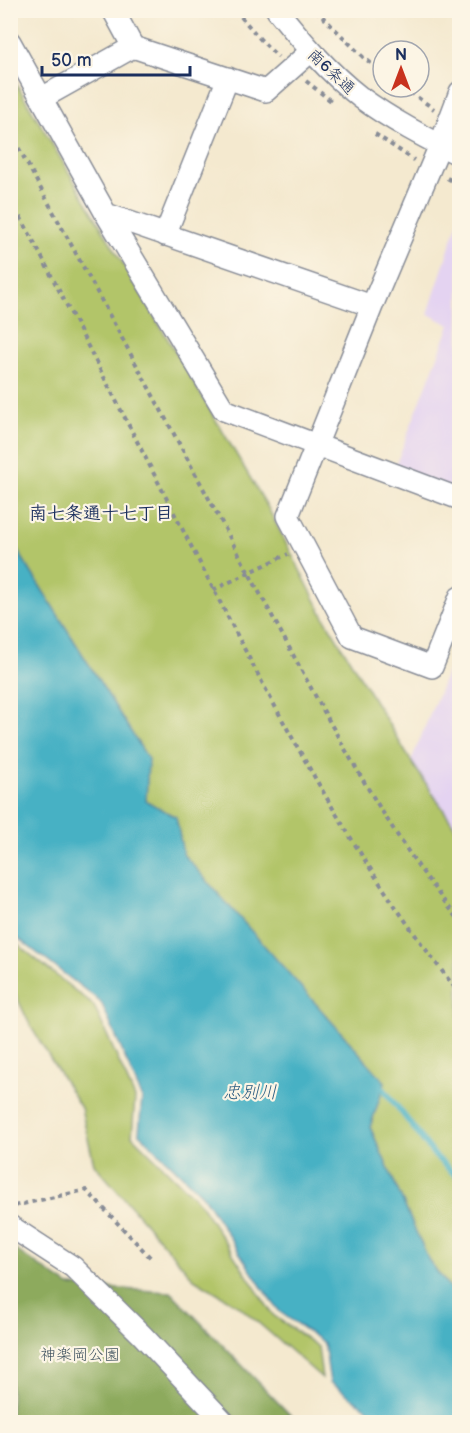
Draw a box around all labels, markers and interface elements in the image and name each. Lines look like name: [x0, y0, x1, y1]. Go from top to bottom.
scale bar: [42, 39, 190, 77]
north arrow: [371, 39, 431, 99]
street label: 南6条通: [303, 45, 359, 99]
text: N: [395, 46, 407, 65]
text: 50 m: [51, 50, 92, 71]
district label: 南七条通十七丁目: [29, 503, 173, 524]
water label: 忠別川: [223, 1082, 277, 1103]
park label: 神楽岡公園: [40, 1346, 120, 1365]

